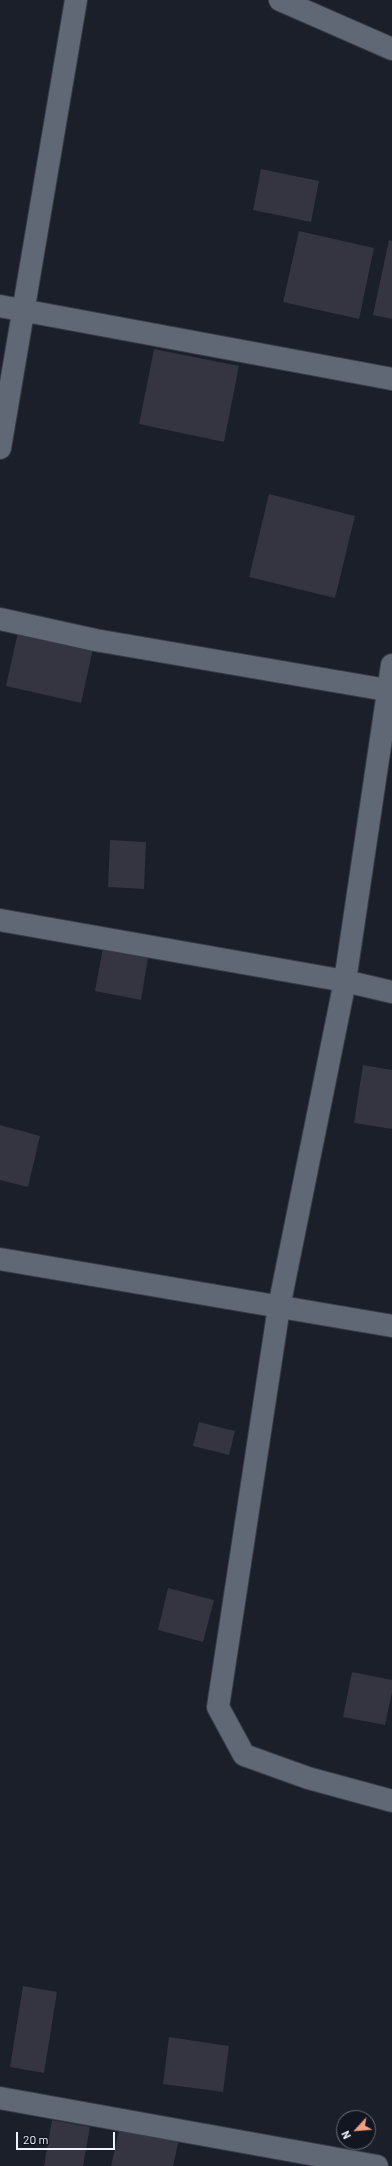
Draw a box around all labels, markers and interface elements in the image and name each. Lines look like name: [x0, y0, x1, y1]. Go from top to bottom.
north arrow: [336, 2110, 376, 2150]
scale bar: [18, 2124, 117, 2150]
text: N: [338, 2129, 353, 2141]
text: 20 m: [23, 2132, 49, 2146]

